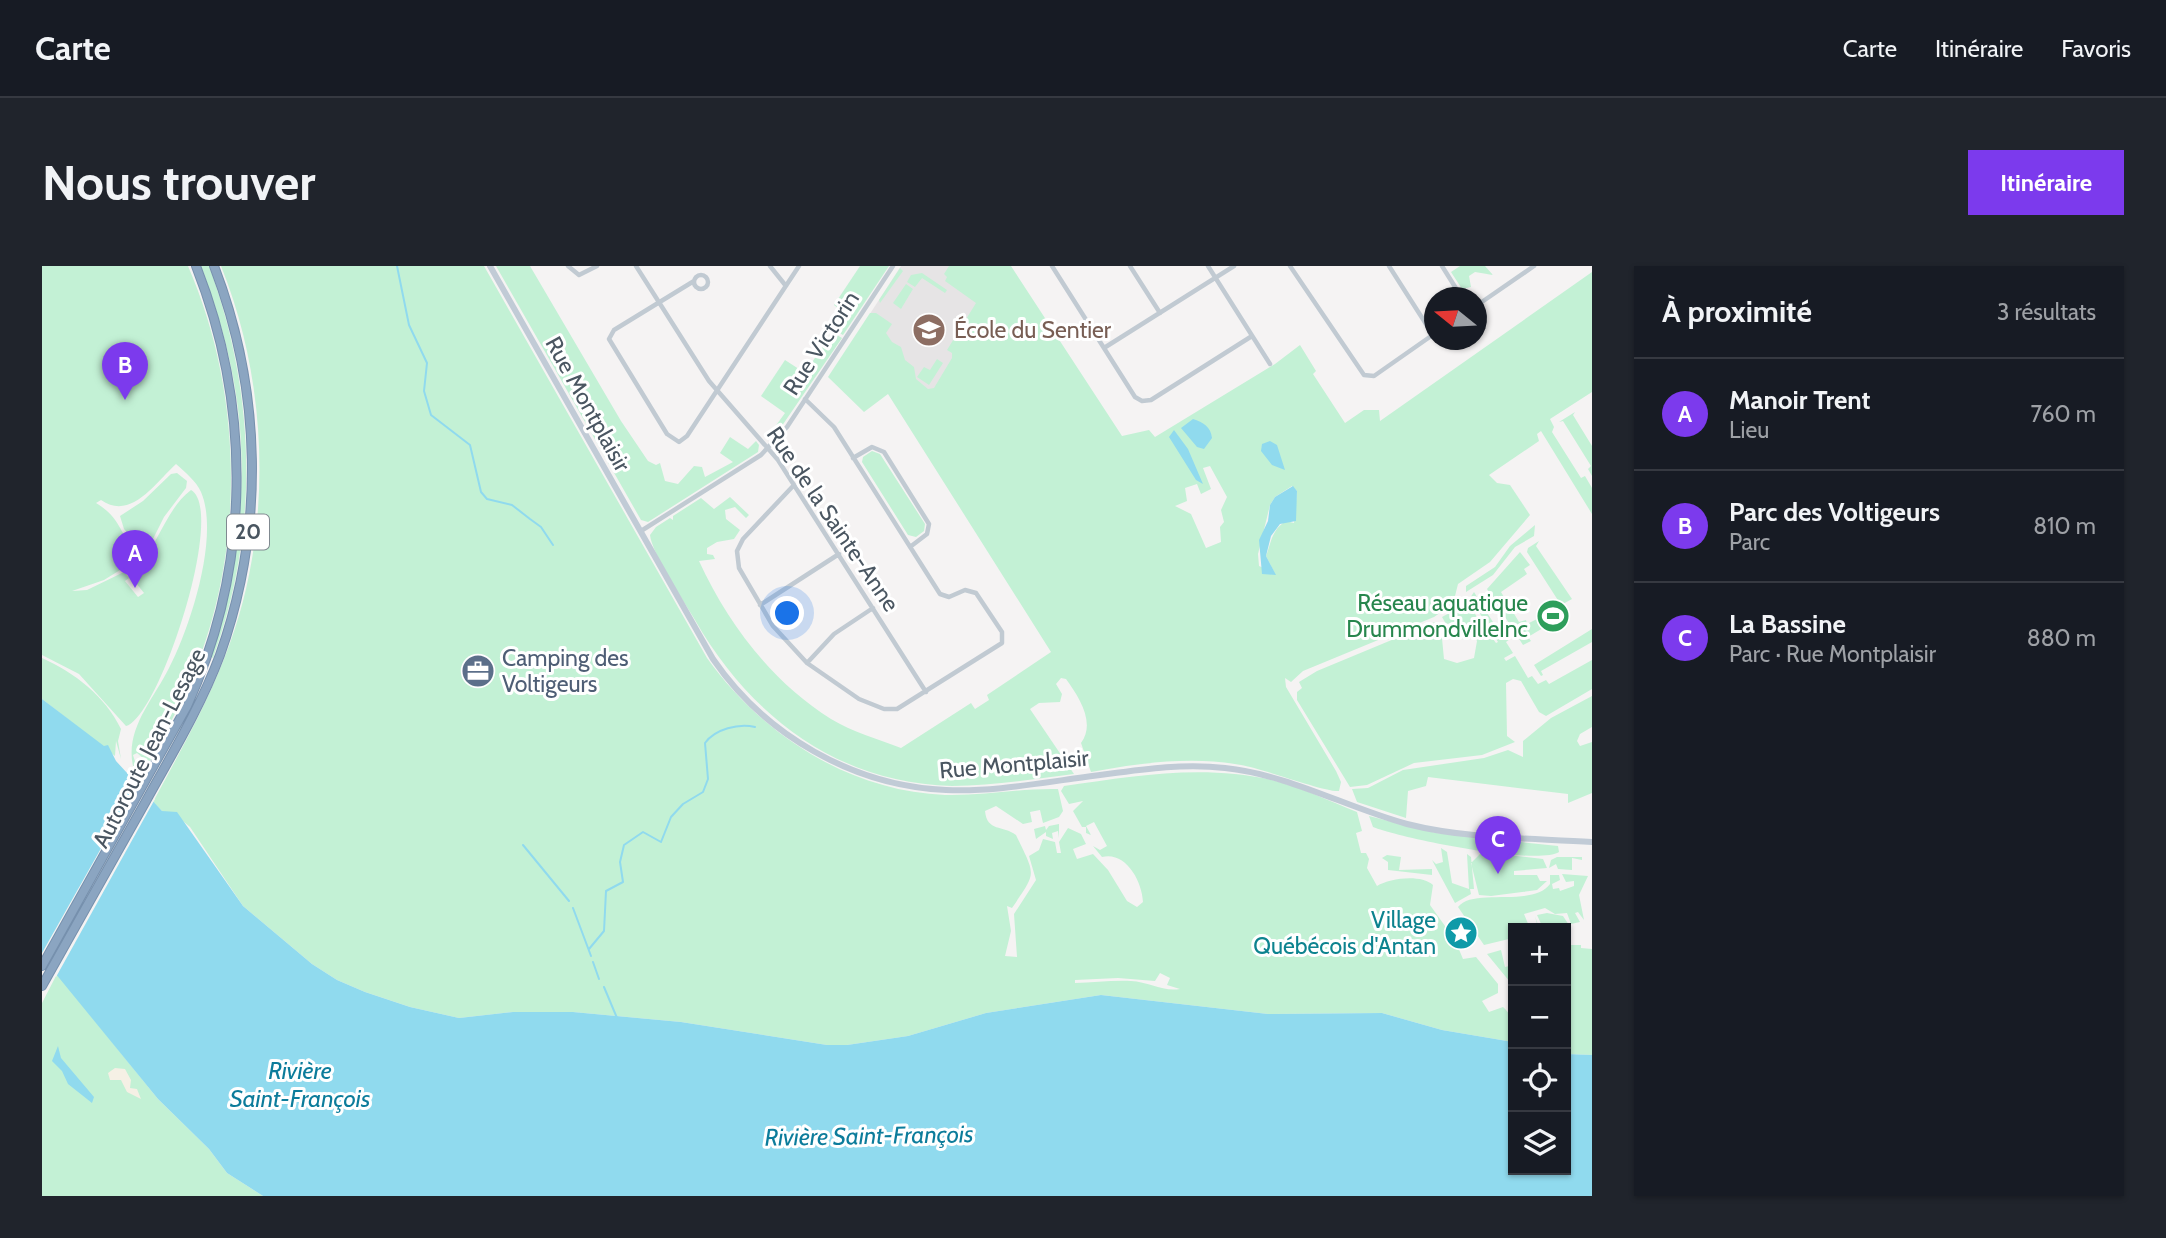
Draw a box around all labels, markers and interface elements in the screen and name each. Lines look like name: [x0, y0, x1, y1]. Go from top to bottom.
text: Carte: [35, 28, 111, 68]
text: Carte: [1843, 34, 1897, 63]
text: Itinéraire: [1935, 34, 2023, 63]
text: Favoris: [2061, 34, 2131, 63]
button: Itinéraire: [1968, 150, 2124, 215]
text: Nous trouver: [42, 153, 316, 212]
street label: Rue Victorin: [777, 286, 865, 400]
north arrow: [1424, 287, 1487, 350]
text: À proximité: [1662, 293, 1812, 330]
text: 3 résultats: [1997, 298, 2096, 326]
school or university icon: École du Sentier: [910, 311, 948, 349]
place label: École du Sentier: [954, 315, 1112, 344]
street label: Rue Montplaisir: [539, 332, 637, 477]
pin: B: [102, 342, 148, 400]
text: Manoir Trent: [1729, 384, 1870, 416]
text: A: [1678, 400, 1692, 428]
text: 760 m: [2031, 400, 2096, 428]
text: Lieu: [1729, 416, 1769, 444]
street label: Rue de la Sainte-Anne: [761, 421, 905, 617]
text: Parc des Voltigeurs: [1729, 496, 1940, 528]
text: B: [1678, 512, 1692, 540]
text: 810 m: [2033, 512, 2096, 540]
road number: 20: [227, 514, 269, 550]
text: Parc: [1729, 528, 1770, 556]
pin: A: [112, 530, 158, 588]
place label: Réseau aquatique DrummondvilleInc: [1346, 589, 1528, 643]
your location: [770, 596, 804, 630]
sports icon: Réseau aquatique DrummondvilleInc: [1534, 597, 1572, 635]
text: La Bassine: [1729, 608, 1846, 640]
text: C: [1678, 624, 1692, 652]
text: 880 m: [2027, 624, 2096, 652]
text: Parc · Rue Montplaisir: [1729, 640, 1936, 668]
street label: Autoroute Jean-Lesage: [87, 643, 212, 853]
place label: Camping des Voltigeurs: [502, 644, 629, 698]
office icon: Camping des Voltigeurs: [459, 652, 497, 690]
street label: Rue Montplaisir: [938, 743, 1091, 784]
pin: C: [1475, 816, 1521, 874]
place label: Village Québécois d'Antan: [1253, 906, 1436, 960]
place icon: Village Québécois d'Antan: [1442, 914, 1480, 952]
map controls: [1508, 923, 1571, 1175]
button: +: [1508, 923, 1571, 986]
button: −: [1508, 986, 1571, 1049]
button: locate: [1508, 1049, 1571, 1112]
water label: Rivière Saint-François: [230, 1056, 370, 1113]
button: layers: [1508, 1112, 1571, 1175]
water label: Rivière Saint-François: [764, 1119, 974, 1152]

